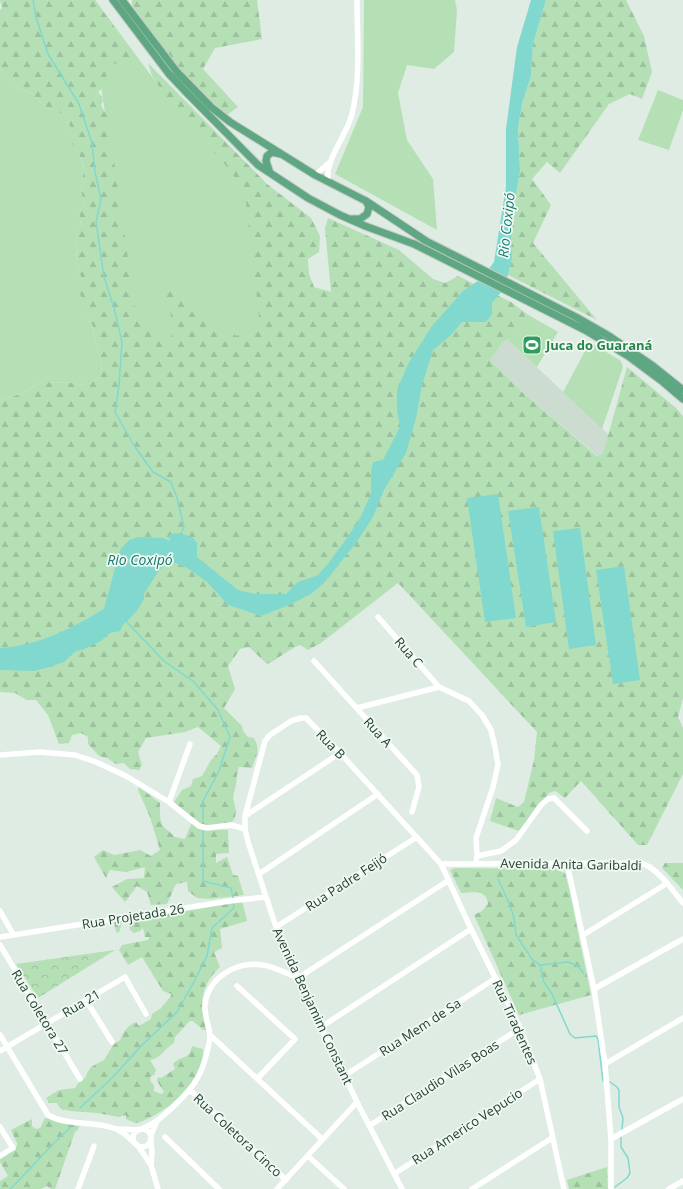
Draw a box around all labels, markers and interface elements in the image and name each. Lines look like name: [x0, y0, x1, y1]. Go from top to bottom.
water label: Rio Coxipó: [493, 191, 519, 259]
sports icon: Juca do Guaraná: [521, 334, 543, 356]
place label: Juca do Guaraná: [545, 336, 652, 354]
water label: Rio Coxipó: [107, 550, 173, 569]
street label: Rua C: [391, 633, 427, 671]
street label: Rua A: [360, 713, 397, 752]
street label: Rua B: [312, 725, 350, 763]
street label: Rua Padre Feijó: [302, 849, 390, 915]
street label: Avenida Anita Garibaldi: [500, 854, 642, 874]
street label: Rua Projetada 26: [81, 899, 185, 933]
street label: Avenida Benjamim Constant: [269, 925, 358, 1088]
street label: Rua Coletora 27: [7, 966, 73, 1058]
street label: Rua Tiradentes: [488, 977, 542, 1067]
street label: Rua 21: [59, 985, 103, 1021]
street label: Rua Mem de Sa: [376, 994, 464, 1060]
street label: Rua Claudio Vilas Boas: [378, 1035, 502, 1125]
street label: Rua Americo Vepucio: [408, 1083, 526, 1169]
street label: Rua Coletora Cinco: [190, 1089, 286, 1181]

